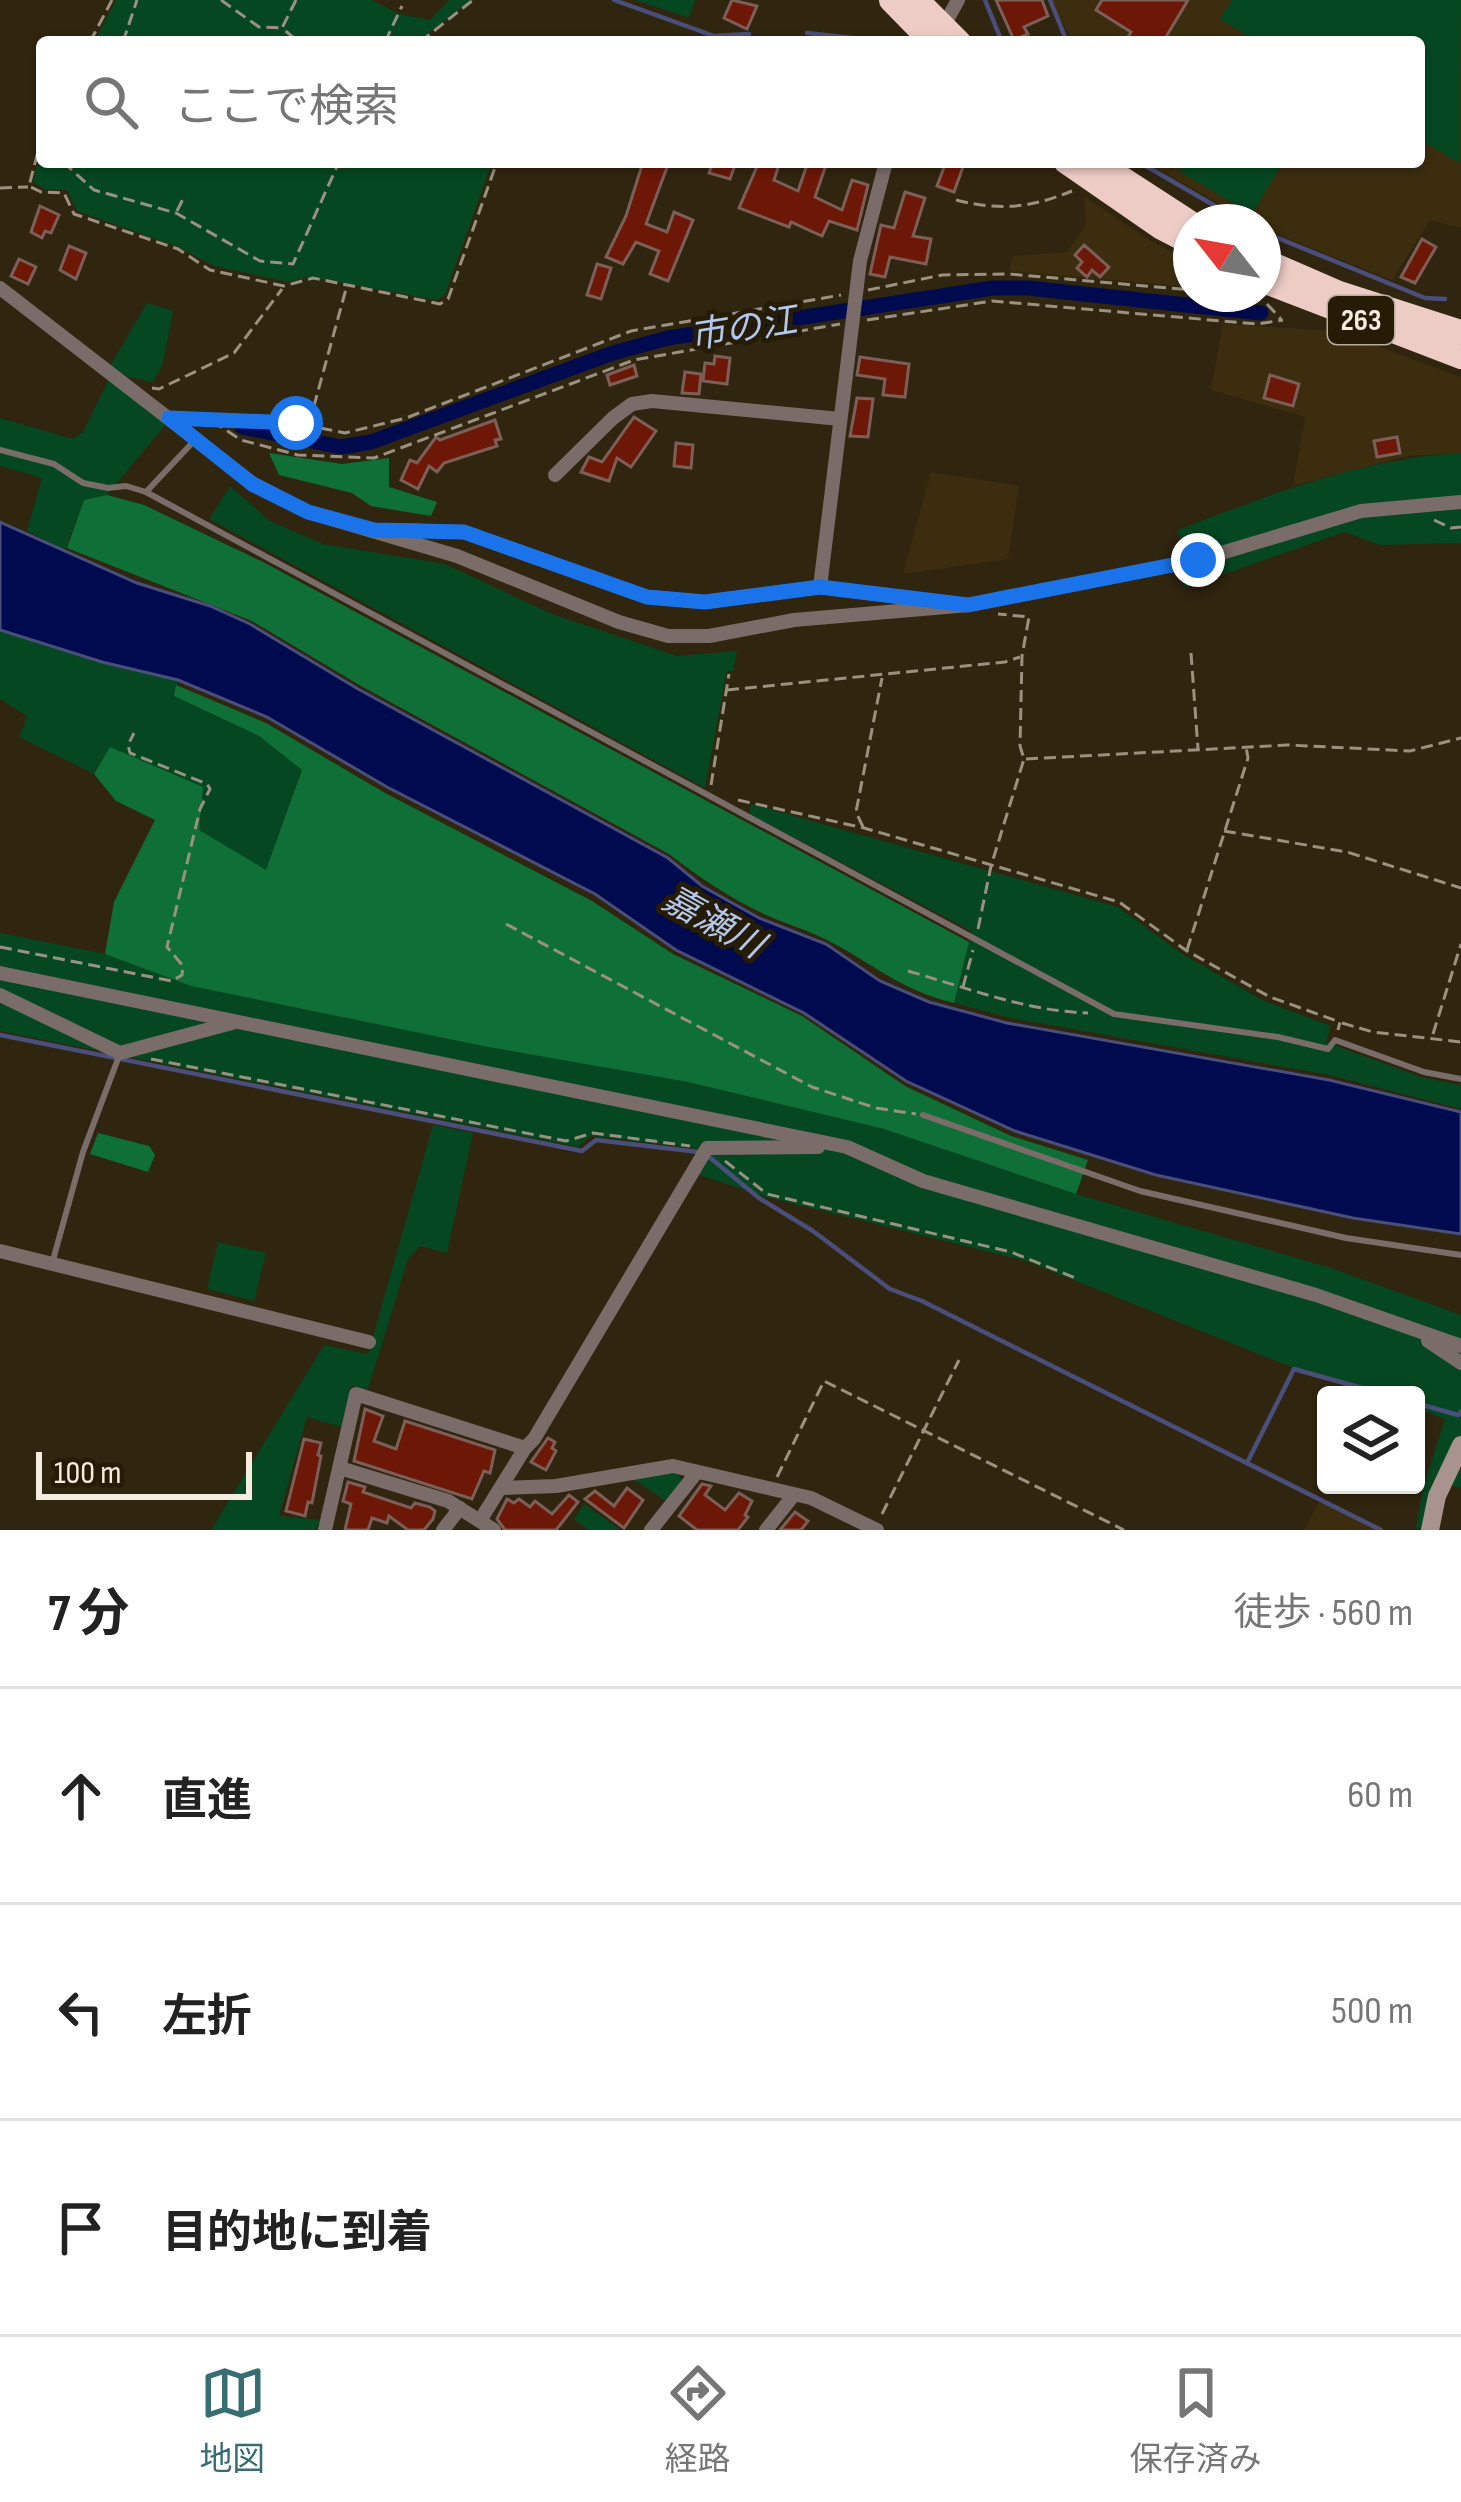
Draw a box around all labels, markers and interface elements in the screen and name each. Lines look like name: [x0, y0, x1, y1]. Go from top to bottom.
search box: [36, 36, 1425, 168]
icon: search: [78, 69, 144, 135]
text: ここで検索: [174, 80, 399, 135]
north arrow: [1173, 204, 1281, 312]
road number: 263: [1328, 296, 1394, 344]
water label: 市の江: [687, 299, 804, 359]
route start: [269, 396, 323, 450]
route end: [1171, 533, 1225, 587]
water label: 嘉瀬川: [655, 878, 774, 970]
map controls: [1317, 1386, 1425, 1494]
button: layers: [1317, 1386, 1425, 1494]
scale bar: [36, 1446, 252, 1499]
text: 100 m: [54, 1453, 121, 1493]
text: 7 分: [48, 1584, 129, 1645]
text: 徒歩 · 560 m: [1233, 1590, 1413, 1637]
icon: ahead: [48, 1763, 114, 1829]
text: 60 m: [1347, 1772, 1413, 1819]
text: 直進: [162, 1774, 252, 1829]
icon: left: [48, 1979, 114, 2045]
text: 500 m: [1331, 1988, 1413, 2035]
text: 左折: [162, 1990, 252, 2045]
icon: arrive: [48, 2195, 114, 2261]
text: 目的地に到着: [162, 2206, 432, 2261]
tab: 地図: [200, 2360, 266, 2480]
tab: 経路: [665, 2360, 731, 2480]
tab: 保存済み: [1130, 2360, 1262, 2480]

